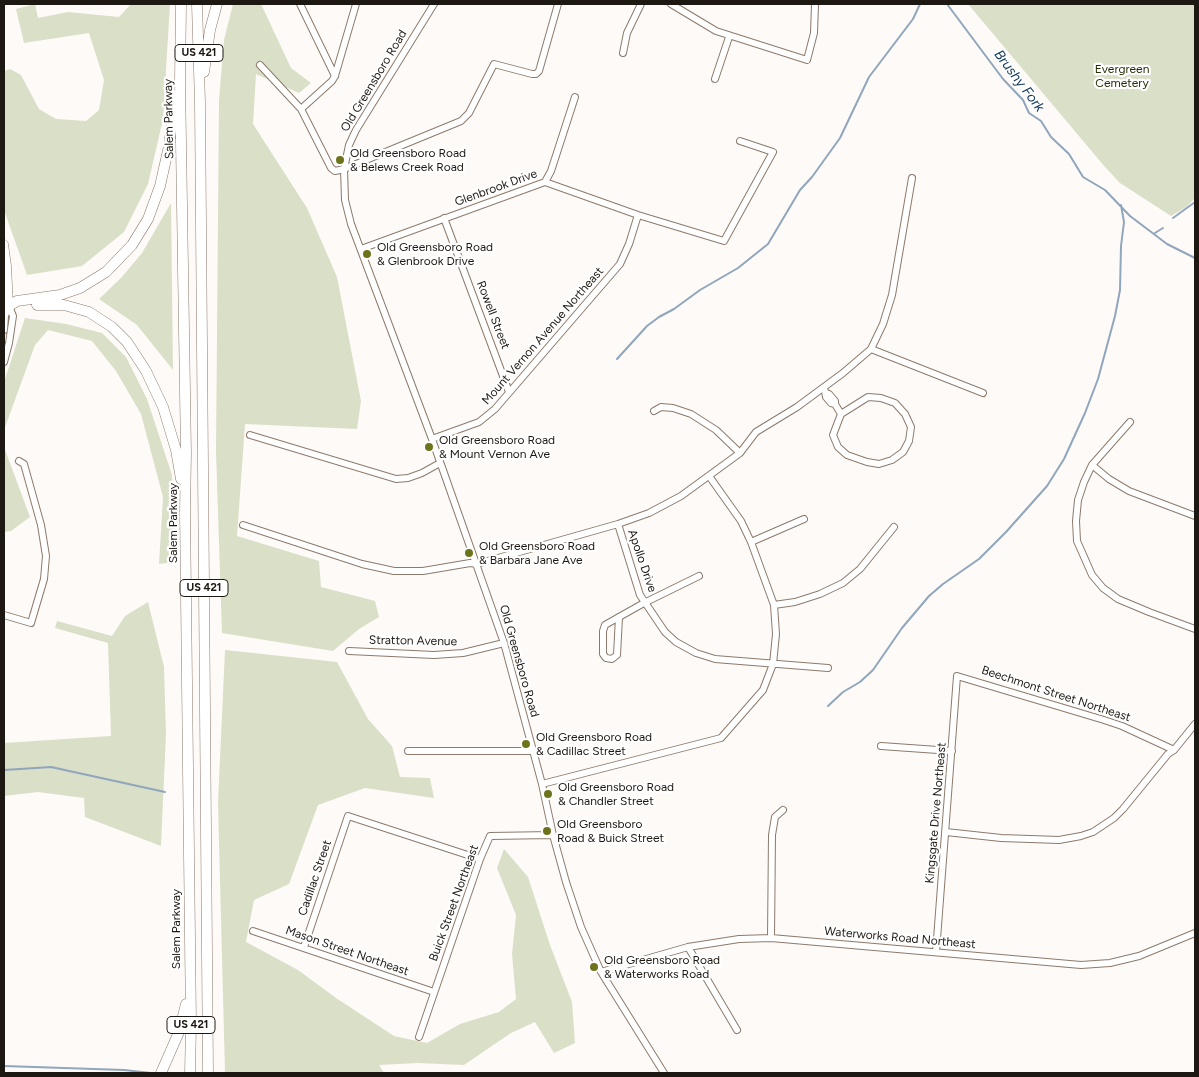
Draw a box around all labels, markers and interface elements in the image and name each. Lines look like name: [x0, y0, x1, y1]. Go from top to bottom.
street label: Old Greensboro Road: [338, 28, 410, 134]
road number: US 421: [175, 44, 223, 62]
water label: Brushy Fork: [990, 47, 1048, 115]
park label: Evergreen Cemetery: [1095, 62, 1149, 90]
street label: Salem Parkway: [161, 79, 177, 159]
place label: Old Greensboro Road & Belews Creek Road: [350, 146, 466, 174]
marker: Old Greensboro Road & Belews Creek Road: [334, 154, 346, 166]
street label: Glenbrook Drive: [453, 166, 539, 210]
place label: Old Greensboro Road & Glenbrook Drive: [377, 240, 493, 268]
marker: Old Greensboro Road & Glenbrook Drive: [361, 248, 373, 260]
street label: Mount Vernon Avenue Northeast: [479, 264, 607, 408]
street label: Rowell Street: [473, 279, 513, 351]
place label: Old Greensboro Road & Mount Vernon Ave: [439, 433, 555, 461]
marker: Old Greensboro Road & Mount Vernon Ave: [423, 441, 435, 453]
street label: Salem Parkway: [166, 483, 180, 563]
street label: Apollo Drive: [625, 528, 659, 594]
place label: Old Greensboro Road & Barbara Jane Ave: [479, 539, 595, 567]
marker: Old Greensboro Road & Barbara Jane Ave: [463, 547, 475, 559]
road number: US 421: [180, 580, 228, 596]
street label: Old Greensboro Road: [496, 603, 542, 719]
street label: Stratton Avenue: [369, 633, 457, 649]
street label: Beechmont Street Northeast: [980, 663, 1132, 725]
place label: Old Greensboro Road & Cadillac Street: [536, 730, 652, 758]
marker: Old Greensboro Road & Cadillac Street: [520, 738, 532, 750]
street label: Kingsgate Drive Northeast: [923, 742, 949, 884]
place label: Old Greensboro Road & Chandler Street: [558, 780, 674, 808]
marker: Old Greensboro Road & Chandler Street: [542, 788, 554, 800]
place label: Old Greensboro Road & Buick Street: [557, 817, 664, 845]
marker: Old Greensboro Road & Buick Street: [541, 825, 553, 837]
street label: Cadillac Street: [295, 838, 335, 918]
street label: Buick Street Northeast: [426, 843, 482, 963]
street label: Salem Parkway: [169, 889, 183, 969]
street label: Mason Street Northeast: [283, 923, 411, 979]
street label: Waterworks Road Northeast: [824, 924, 976, 952]
place label: Old Greensboro Road & Waterworks Road: [604, 953, 720, 981]
marker: Old Greensboro Road & Waterworks Road: [588, 961, 600, 973]
road number: US 421: [167, 1016, 215, 1034]

